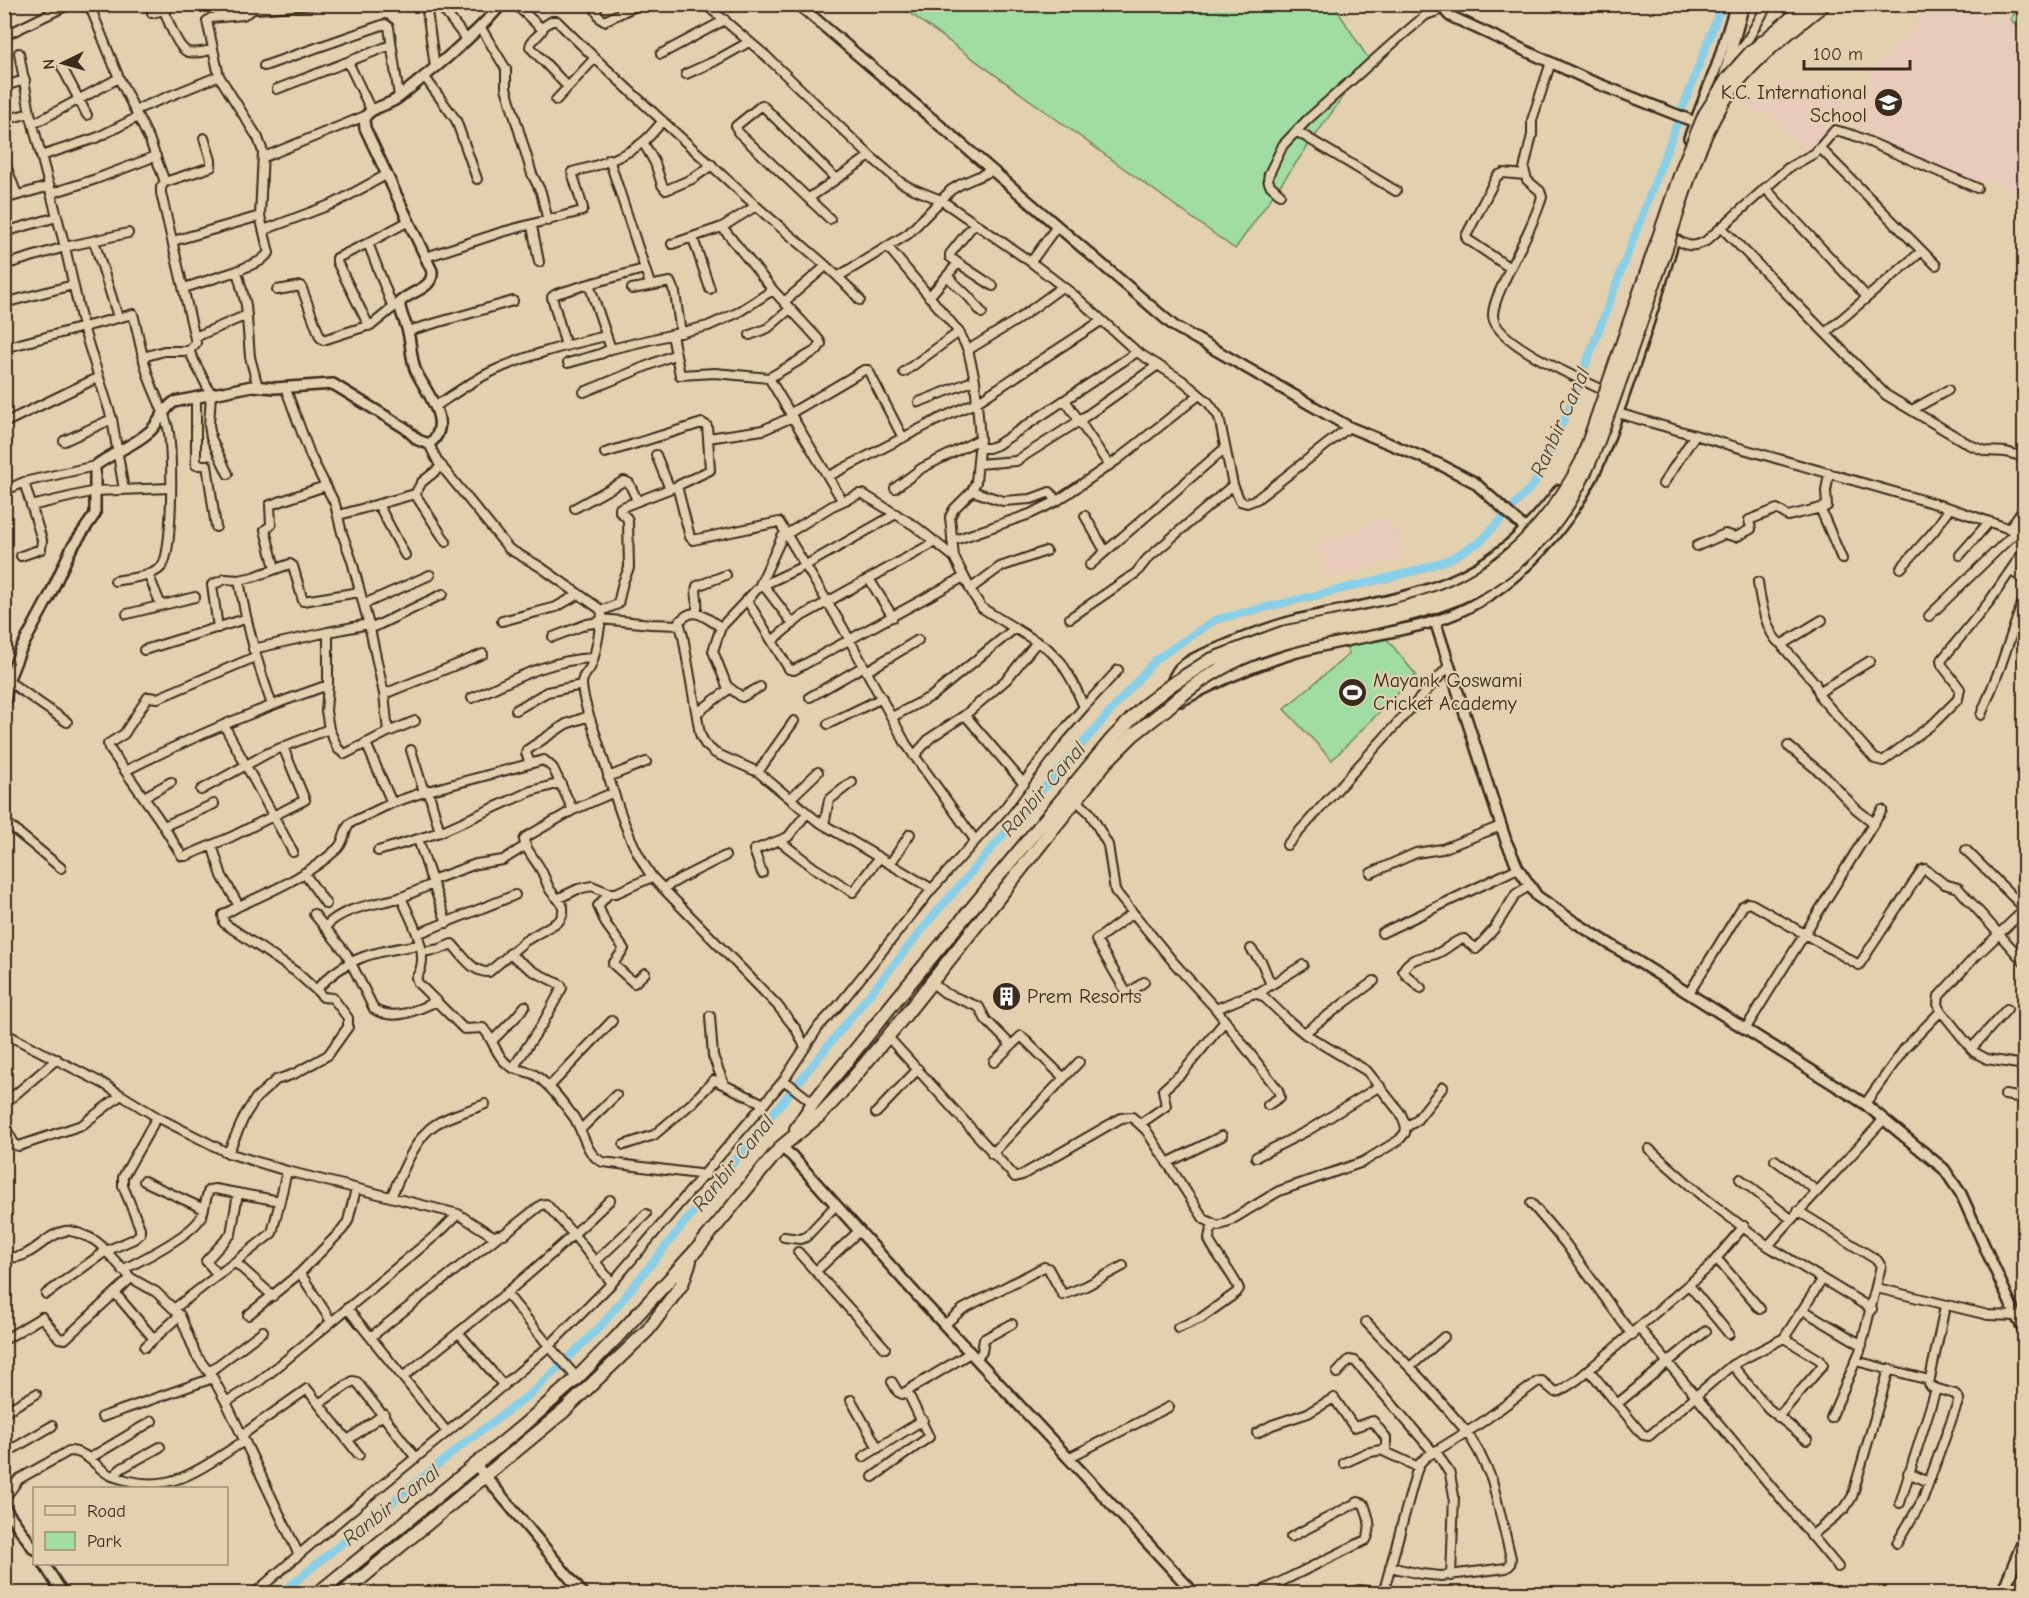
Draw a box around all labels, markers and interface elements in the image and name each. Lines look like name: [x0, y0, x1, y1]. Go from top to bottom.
north arrow: [33, 33, 93, 93]
scale bar: [1804, 33, 1910, 71]
text: 100 m: [1813, 44, 1863, 65]
text: N: [40, 58, 58, 70]
place label: K.C. International School: [1721, 81, 1867, 127]
school or university icon: K.C. International School: [1872, 87, 1904, 119]
water label: Ranbir Canal: [1525, 363, 1595, 480]
place label: Mayank Goswami Cricket Academy: [1373, 669, 1523, 715]
sports icon: Mayank Goswami Cricket Academy: [1336, 676, 1368, 708]
water label: Ranbir Canal: [996, 737, 1091, 841]
building icon: Prem Resorts: [990, 980, 1022, 1012]
place label: Prem Resorts: [1027, 985, 1142, 1008]
water label: Ranbir Canal: [687, 1110, 779, 1216]
water label: Ranbir Canal: [338, 1459, 445, 1550]
legend: [33, 1487, 228, 1565]
text: Road: [87, 1501, 126, 1522]
text: Park: [87, 1531, 122, 1552]

